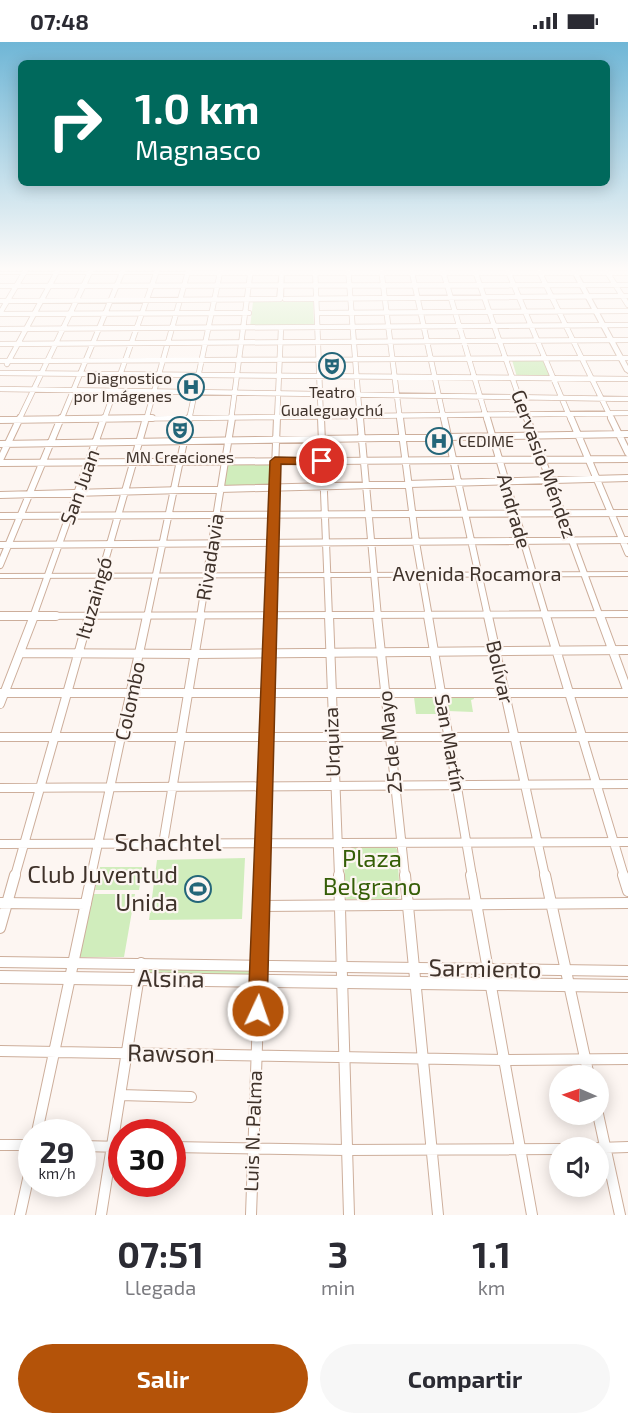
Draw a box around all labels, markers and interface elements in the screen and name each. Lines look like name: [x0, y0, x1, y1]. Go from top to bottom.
text: 07:48: [30, 8, 89, 34]
text: 1.0 km: [135, 82, 259, 132]
icon: right: [36, 84, 114, 162]
text: Magnasco: [135, 133, 261, 165]
theatre icon: Teatro Gualeguaychú: [317, 351, 347, 381]
place label: Diagnostico por Imágenes: [74, 368, 172, 405]
hospital icon: Diagnostico por Imágenes: [176, 372, 206, 402]
place label: Teatro Gualeguaychú: [281, 382, 383, 419]
street label: Gervasio Méndez: [507, 386, 583, 541]
theatre icon: MN Creaciones: [165, 415, 195, 445]
hospital icon: CEDIME: [424, 426, 454, 456]
place label: CEDIME: [458, 431, 514, 450]
pin: [296, 435, 347, 486]
icon: arrive: [305, 444, 338, 477]
street label: San Juan: [54, 446, 104, 528]
place label: MN Creaciones: [126, 447, 234, 466]
street label: Andrade: [493, 471, 537, 551]
street label: Rivadavia: [190, 512, 228, 602]
street label: Ituzaingó: [70, 554, 116, 642]
street label: Avenida Rocamora: [393, 561, 562, 585]
street label: Bolívar: [482, 638, 520, 706]
street label: Colombo: [109, 659, 149, 743]
street label: 25 de Mayo: [372, 689, 406, 795]
street label: San Martín: [431, 692, 471, 794]
street label: Urquiza: [318, 707, 344, 777]
street label: Schachtel: [114, 827, 222, 856]
park label: Plaza Belgrano: [323, 843, 421, 900]
place label: Club Juventud Unida: [27, 859, 178, 916]
sports icon: Club Juventud Unida: [183, 874, 213, 904]
street label: Sarmiento: [428, 952, 542, 983]
street label: Alsina: [137, 962, 205, 993]
position arrow: [226, 979, 290, 1043]
street label: Rawson: [127, 1037, 215, 1068]
north arrow: [549, 1065, 609, 1125]
map controls: [549, 1065, 609, 1197]
street label: Luis N. Palma: [238, 1070, 266, 1192]
speed limit sign: 30: [108, 1119, 186, 1197]
text: 29: [39, 1133, 75, 1169]
button: sound: [549, 1137, 609, 1197]
text: km/h: [38, 1164, 76, 1182]
text: 07:51: [117, 1232, 204, 1275]
text: 3: [328, 1232, 348, 1275]
text: 1.1: [472, 1232, 511, 1275]
text: Llegada: [125, 1275, 196, 1299]
text: min: [321, 1275, 355, 1299]
text: km: [478, 1275, 505, 1299]
button: Salir: [18, 1344, 308, 1413]
button: Compartir: [320, 1344, 610, 1413]

